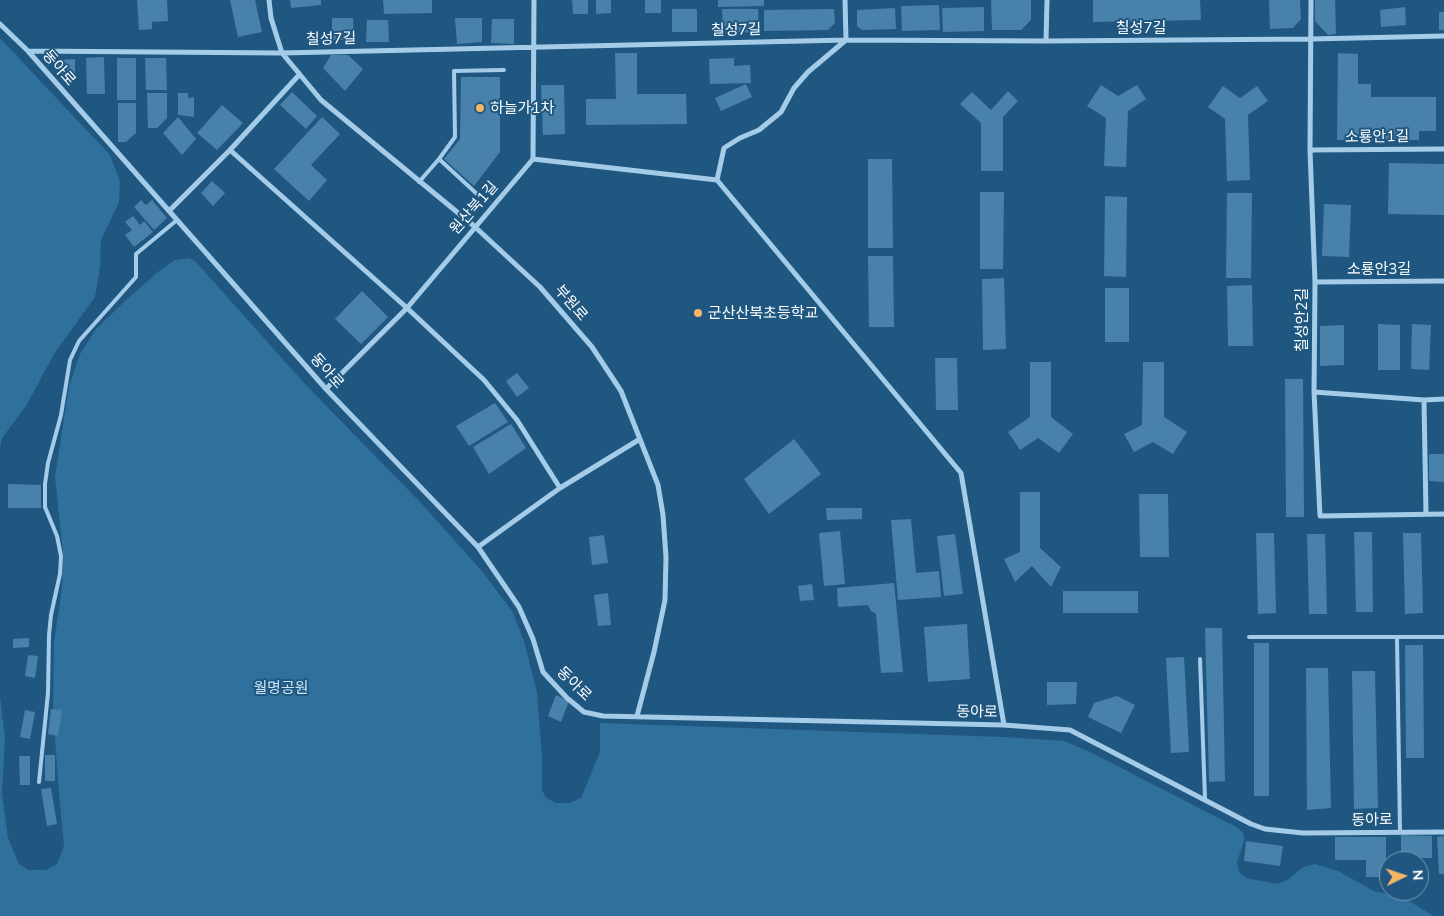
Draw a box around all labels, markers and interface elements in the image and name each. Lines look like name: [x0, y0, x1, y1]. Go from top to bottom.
street label: 칠성7길: [1116, 19, 1166, 37]
street label: 칠성7길: [711, 21, 761, 39]
street label: 칠성7길: [306, 30, 356, 48]
street label: 동아로: [39, 46, 79, 90]
place label: 하늘가1차: [490, 99, 554, 117]
marker: 하늘가1차: [474, 102, 486, 114]
street label: 소룡안1길: [1345, 127, 1409, 147]
street label: 원산북1길: [446, 178, 502, 238]
street label: 소룡안3길: [1347, 260, 1411, 278]
street label: 부원로: [551, 281, 591, 325]
street label: 칠성안2길: [1293, 288, 1311, 352]
place label: 군산산북초등학교: [708, 304, 818, 322]
marker: 군산산북초등학교: [692, 307, 704, 319]
street label: 동아로: [306, 350, 348, 392]
street label: 동아로: [553, 663, 595, 705]
park label: 월명공원: [253, 679, 309, 697]
street label: 동아로: [956, 703, 998, 721]
street label: 동아로: [1351, 811, 1393, 829]
north arrow: [1379, 851, 1429, 901]
text: N: [1409, 869, 1427, 881]

